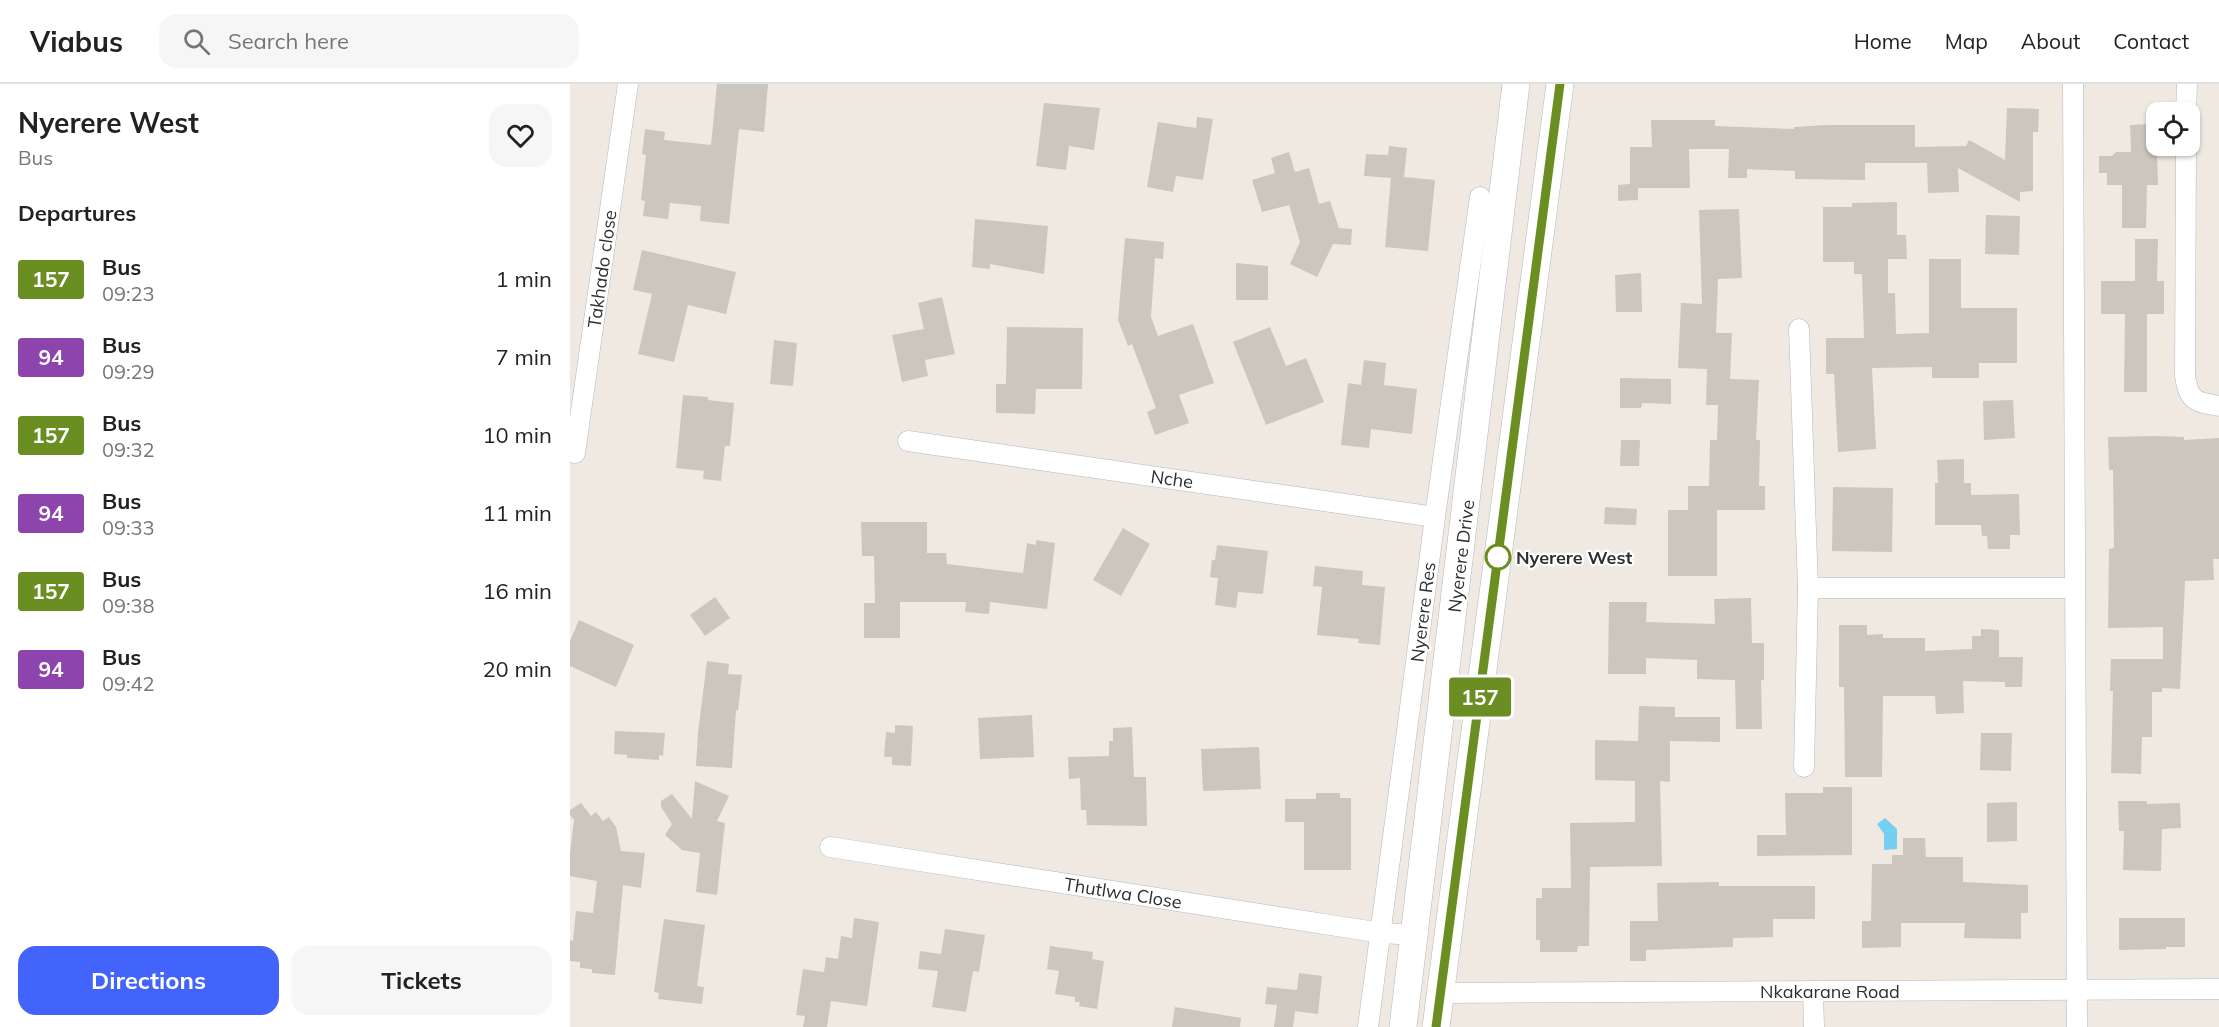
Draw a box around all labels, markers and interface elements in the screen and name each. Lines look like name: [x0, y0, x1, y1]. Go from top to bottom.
search box: [159, 14, 579, 68]
text: Viabus: [30, 24, 123, 59]
icon: search: [180, 25, 213, 58]
text: Search here: [228, 27, 349, 55]
text: Home: [1854, 28, 1912, 54]
text: Map: [1945, 28, 1988, 54]
text: About: [2021, 28, 2080, 54]
text: Contact: [2113, 28, 2189, 54]
map controls: [2146, 102, 2200, 156]
button: locate: [2146, 102, 2200, 156]
button: heart: [489, 104, 552, 167]
text: Nyerere West: [18, 105, 199, 140]
text: Bus: [18, 145, 53, 170]
text: Departures: [18, 199, 136, 227]
street label: Takhado close: [582, 209, 622, 329]
text: Bus: [102, 253, 141, 281]
text: 1 min: [496, 265, 552, 293]
text: 157: [32, 266, 70, 292]
text: 09:23: [102, 281, 155, 306]
text: Bus: [102, 331, 141, 359]
text: 7 min: [496, 343, 552, 371]
text: 94: [38, 344, 64, 370]
text: 09:29: [102, 359, 155, 384]
text: Bus: [102, 409, 141, 437]
text: 10 min: [482, 421, 552, 449]
text: 157: [32, 422, 70, 448]
text: 09:32: [102, 437, 155, 462]
street label: Nche: [1149, 465, 1195, 493]
text: Bus: [102, 487, 141, 515]
street label: Nyerere Drive: [1443, 498, 1479, 614]
text: 11 min: [482, 499, 552, 527]
text: 94: [38, 500, 64, 526]
text: 09:33: [102, 515, 155, 540]
marker: Nyerere West: [1485, 544, 1511, 570]
place label: Nyerere West: [1516, 546, 1632, 569]
street label: Nyerere Res: [1405, 561, 1441, 663]
text: Bus: [102, 565, 141, 593]
text: 16 min: [482, 577, 552, 605]
text: 157: [32, 578, 70, 604]
text: 09:38: [102, 593, 155, 618]
text: Bus: [102, 643, 141, 671]
text: 20 min: [482, 655, 552, 683]
text: 94: [38, 656, 64, 682]
text: 09:42: [102, 671, 155, 696]
line badge: 157: [1446, 678, 1514, 716]
text: 157: [1461, 684, 1499, 710]
street label: Thutlwa Close: [1062, 872, 1184, 914]
button: Directions: [18, 946, 279, 1015]
button: Tickets: [291, 946, 552, 1015]
street label: Nkakarane Road: [1760, 980, 1900, 1003]

